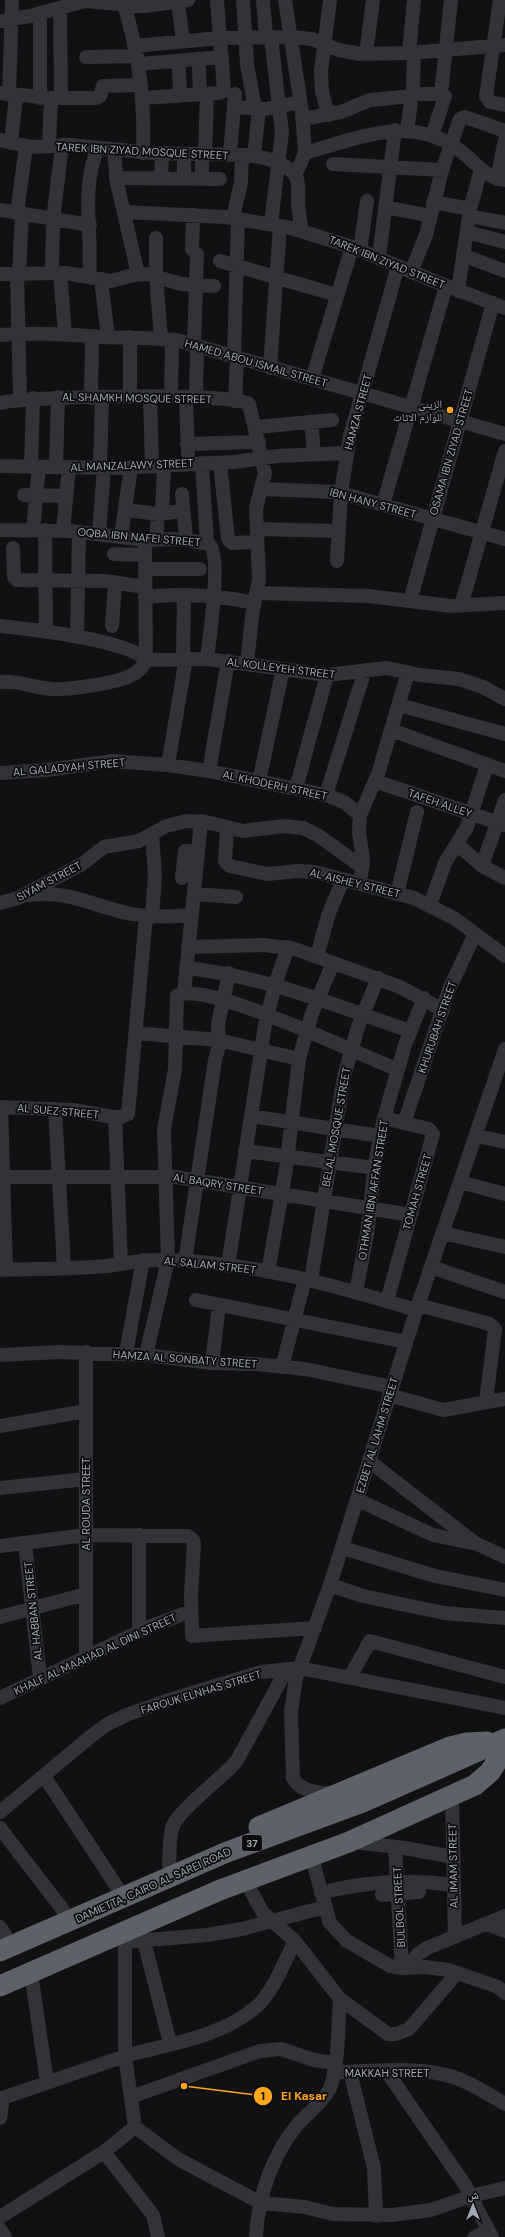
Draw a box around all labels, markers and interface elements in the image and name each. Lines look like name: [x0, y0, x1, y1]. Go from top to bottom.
street label: TAREK IBN ZIYAD MOSQUE STREET: [55, 139, 229, 163]
street label: TAREK IBN ZIYAD STREET: [327, 232, 447, 292]
street label: HAMED ABOU ISMAIL STREET: [183, 336, 329, 390]
street label: HAMZA STREET: [341, 373, 375, 451]
street label: OSAMA IBN ZIYAD STREET: [426, 387, 476, 517]
street label: AL SHAMKH MOSQUE STREET: [62, 390, 212, 406]
place label: الزينى للوازم الاثاث: [393, 397, 442, 424]
marker: الزينى للوازم الاثاث: [445, 405, 455, 415]
street label: AL MANZALAWY STREET: [70, 456, 194, 474]
street label: IBN HANY STREET: [328, 485, 418, 521]
street label: OQBA IBN NAFEI STREET: [77, 525, 201, 549]
street label: AL KOLLEYEH STREET: [226, 654, 336, 682]
street label: AL GALADYAH STREET: [12, 755, 126, 779]
street label: AL KHODERH STREET: [221, 767, 329, 803]
street label: TAFEH ALLEY: [406, 786, 474, 821]
street label: SIYAM STREET: [14, 858, 84, 904]
street label: AL AISHEY STREET: [308, 865, 402, 901]
street label: KHURUBAH STREET: [415, 979, 459, 1075]
street label: BELAL MOSQUE STREET: [319, 1066, 353, 1188]
street label: AL SUEZ STREET: [16, 1100, 100, 1122]
street label: OTHMAN IBN AFFAN STREET: [355, 1119, 391, 1261]
street label: TOMAH STREET: [399, 1152, 435, 1232]
street label: AL BAQRY STREET: [172, 1170, 264, 1198]
street label: AL SALAM STREET: [163, 1253, 257, 1277]
street label: HAMZA AL SONBATY STREET: [112, 1347, 258, 1371]
street label: EZBET AL LAHM STREET: [353, 1375, 401, 1495]
street label: AL ROUDA STREET: [79, 1457, 93, 1551]
street label: AL HABBAN STREET: [21, 1561, 45, 1661]
street label: KHALF AL MAAHAD AL DINI STREET: [11, 1610, 179, 1698]
street label: FAROUK ELNHAS STREET: [139, 1667, 263, 1717]
street label: AL IMAM STREET: [445, 1823, 461, 1909]
road number: 37: [242, 1835, 262, 1851]
street label: DAMIETTA, CAIRO AL SAREI ROAD: [73, 1844, 233, 1926]
street label: BULBOL STREET: [390, 1866, 408, 1948]
street label: MAKKAH STREET: [345, 2066, 429, 2080]
callout: El Kasar: [253, 2084, 335, 2108]
text: 1: [261, 2088, 265, 2104]
text: El Kasar: [281, 2088, 327, 2104]
north arrow: [453, 2185, 493, 2225]
text: ش: [467, 2188, 479, 2203]

